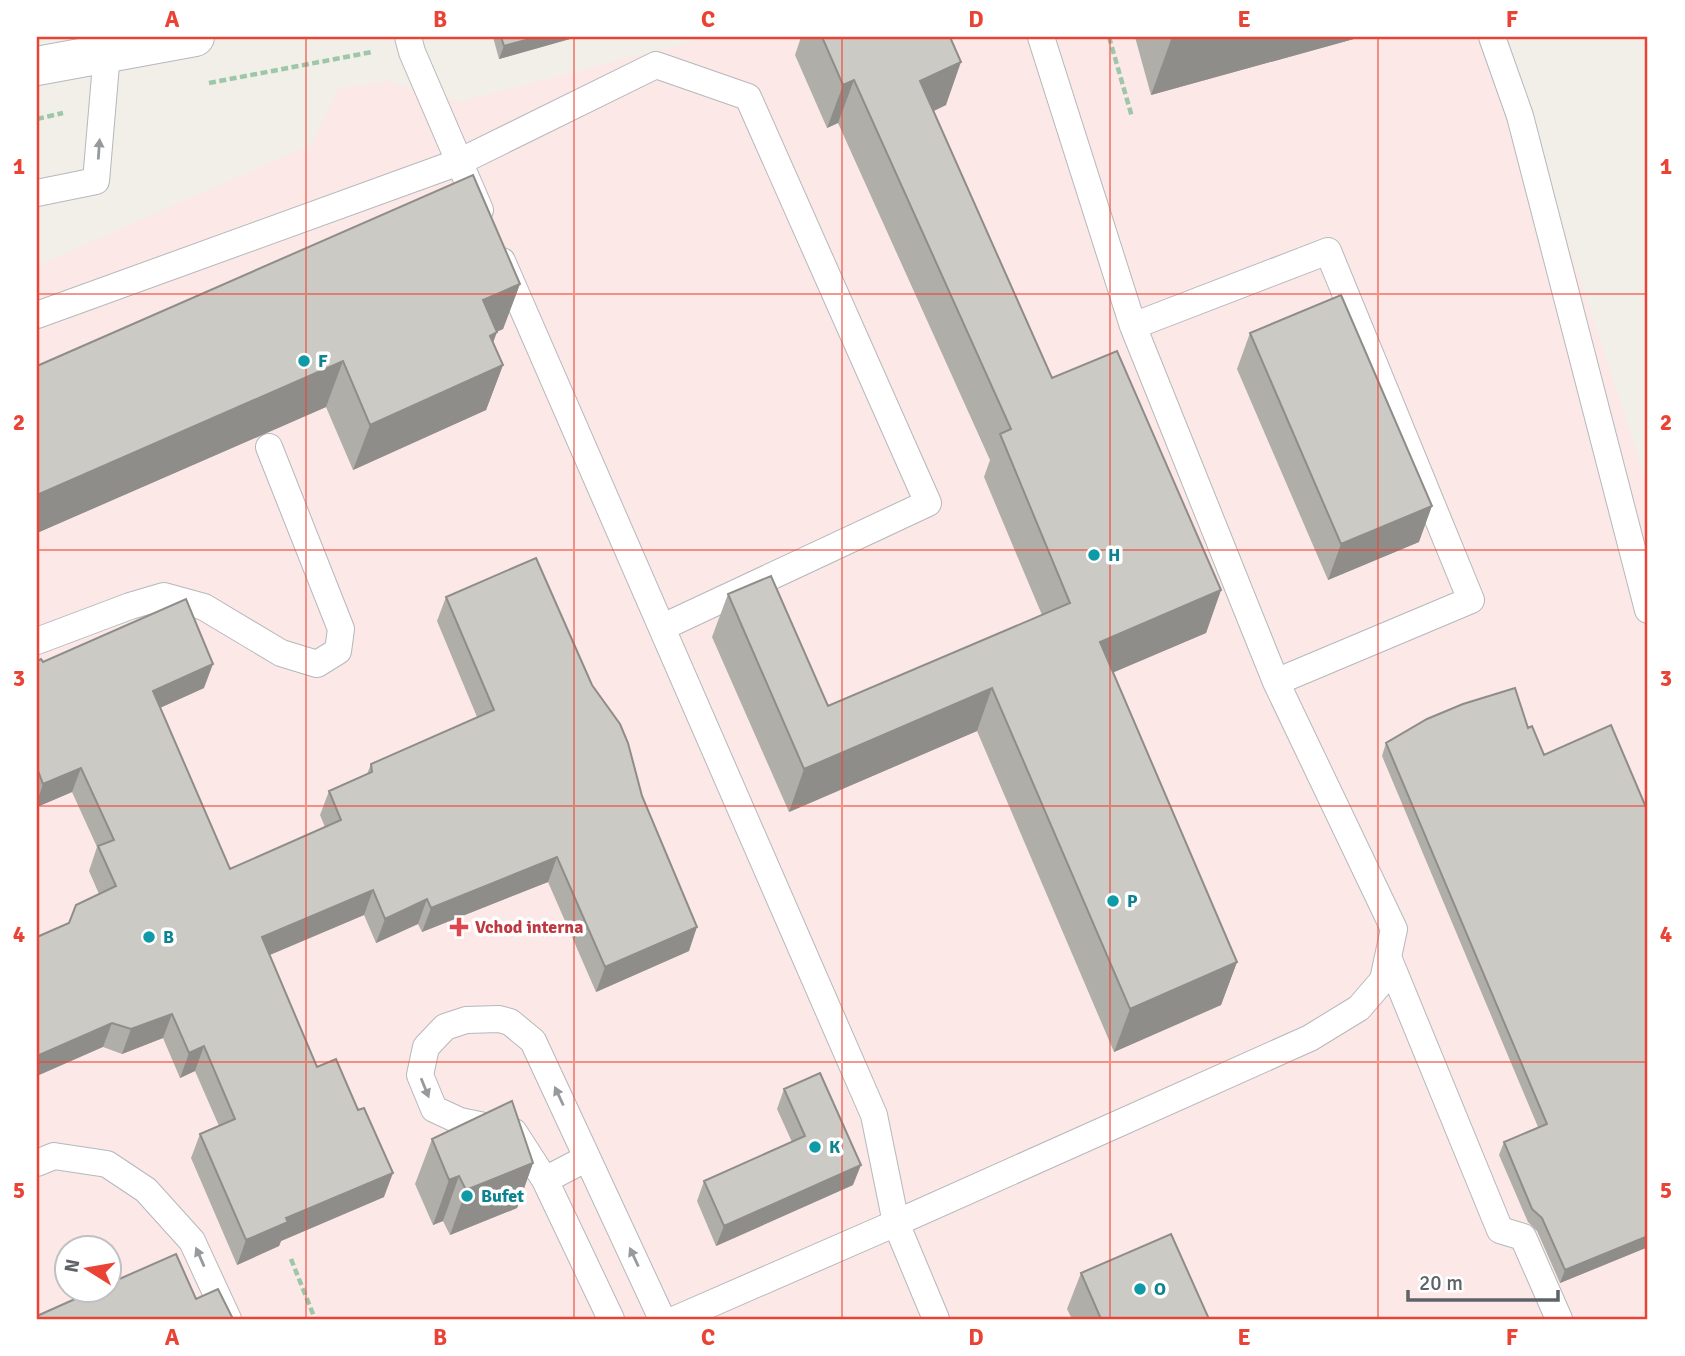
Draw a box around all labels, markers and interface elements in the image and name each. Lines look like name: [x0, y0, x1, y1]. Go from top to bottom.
text: A: [165, 5, 180, 34]
text: B: [433, 5, 447, 34]
text: C: [701, 5, 715, 34]
text: D: [968, 5, 984, 34]
text: E: [1237, 5, 1251, 34]
text: F: [1506, 5, 1518, 34]
one-way arrow: [93, 138, 104, 160]
text: 1: [13, 152, 25, 181]
text: 1: [1660, 152, 1672, 181]
place label: F: [318, 350, 328, 372]
marker: F: [296, 353, 312, 369]
text: 2: [13, 408, 25, 437]
text: 2: [1660, 408, 1672, 437]
place label: H: [1108, 544, 1120, 566]
marker: H: [1086, 547, 1102, 563]
text: 3: [13, 664, 25, 693]
text: 3: [1660, 664, 1672, 693]
place label: P: [1127, 890, 1138, 912]
marker: P: [1105, 893, 1121, 909]
place label: Vchod interna: [475, 916, 583, 938]
marker: Vchod interna: [449, 917, 469, 937]
text: 4: [13, 920, 25, 949]
text: 4: [1660, 920, 1672, 949]
place label: B: [163, 926, 174, 948]
marker: B: [141, 929, 157, 945]
one-way arrow: [420, 1077, 431, 1098]
one-way arrow: [553, 1086, 565, 1106]
place label: K: [829, 1136, 841, 1158]
marker: K: [807, 1139, 823, 1155]
text: 5: [13, 1176, 25, 1205]
text: 5: [1660, 1176, 1672, 1205]
place label: Bufet: [481, 1185, 524, 1207]
marker: Bufet: [459, 1188, 475, 1204]
north arrow: [52, 1234, 122, 1304]
one-way arrow: [194, 1247, 205, 1267]
one-way arrow: [628, 1247, 639, 1268]
text: N: [59, 1257, 85, 1275]
scale bar: [1408, 1258, 1559, 1302]
text: 20 m: [1419, 1270, 1463, 1296]
place label: O: [1154, 1278, 1166, 1300]
marker: O: [1132, 1281, 1148, 1297]
text: A: [165, 1323, 180, 1352]
text: B: [433, 1323, 447, 1352]
text: C: [701, 1323, 715, 1352]
text: D: [968, 1323, 984, 1352]
text: E: [1237, 1323, 1251, 1352]
text: F: [1506, 1323, 1518, 1352]

